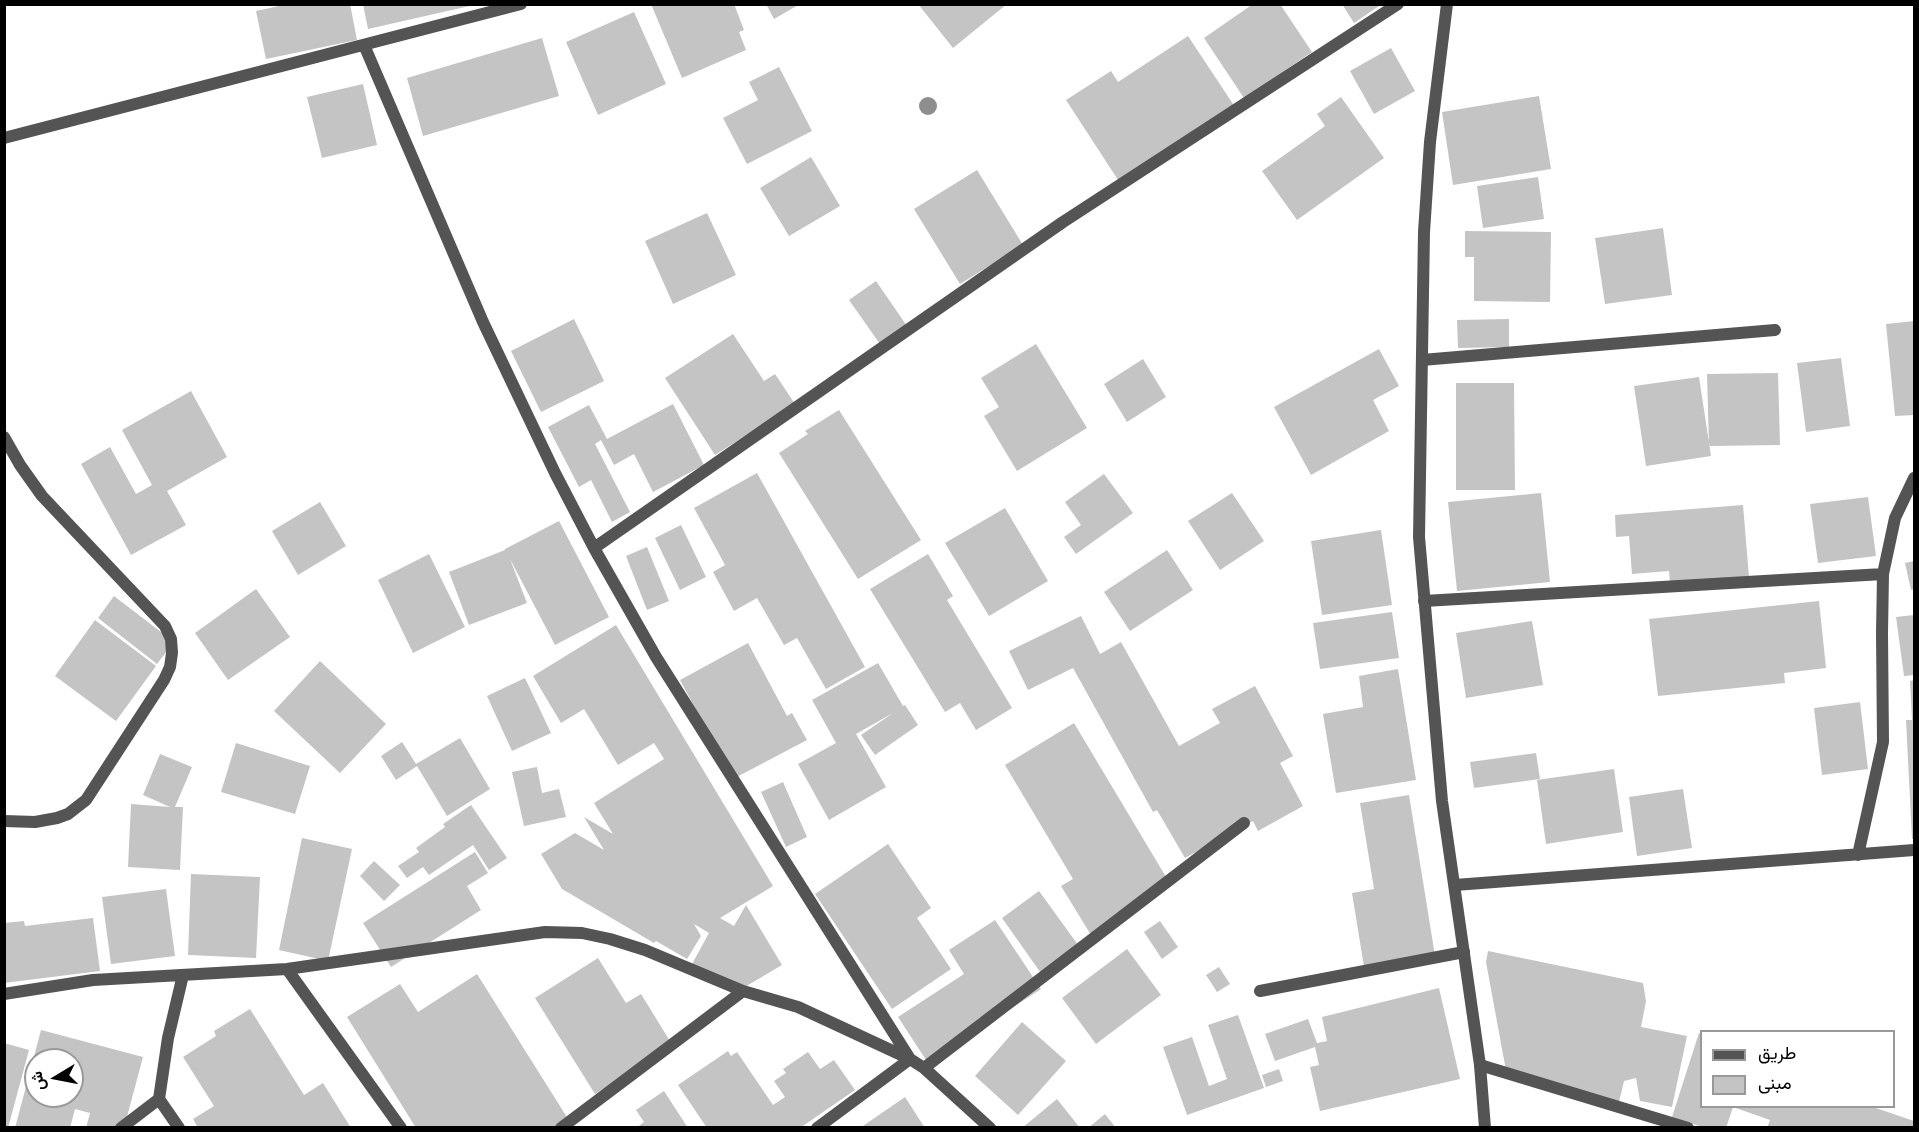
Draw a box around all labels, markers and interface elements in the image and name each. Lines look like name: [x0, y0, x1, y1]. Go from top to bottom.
legend: [1700, 1030, 1895, 1108]
text: طريق: [1758, 1042, 1796, 1064]
north arrow: [24, 1048, 84, 1108]
text: ش: [27, 1070, 49, 1092]
text: مبنى: [1758, 1072, 1792, 1094]

